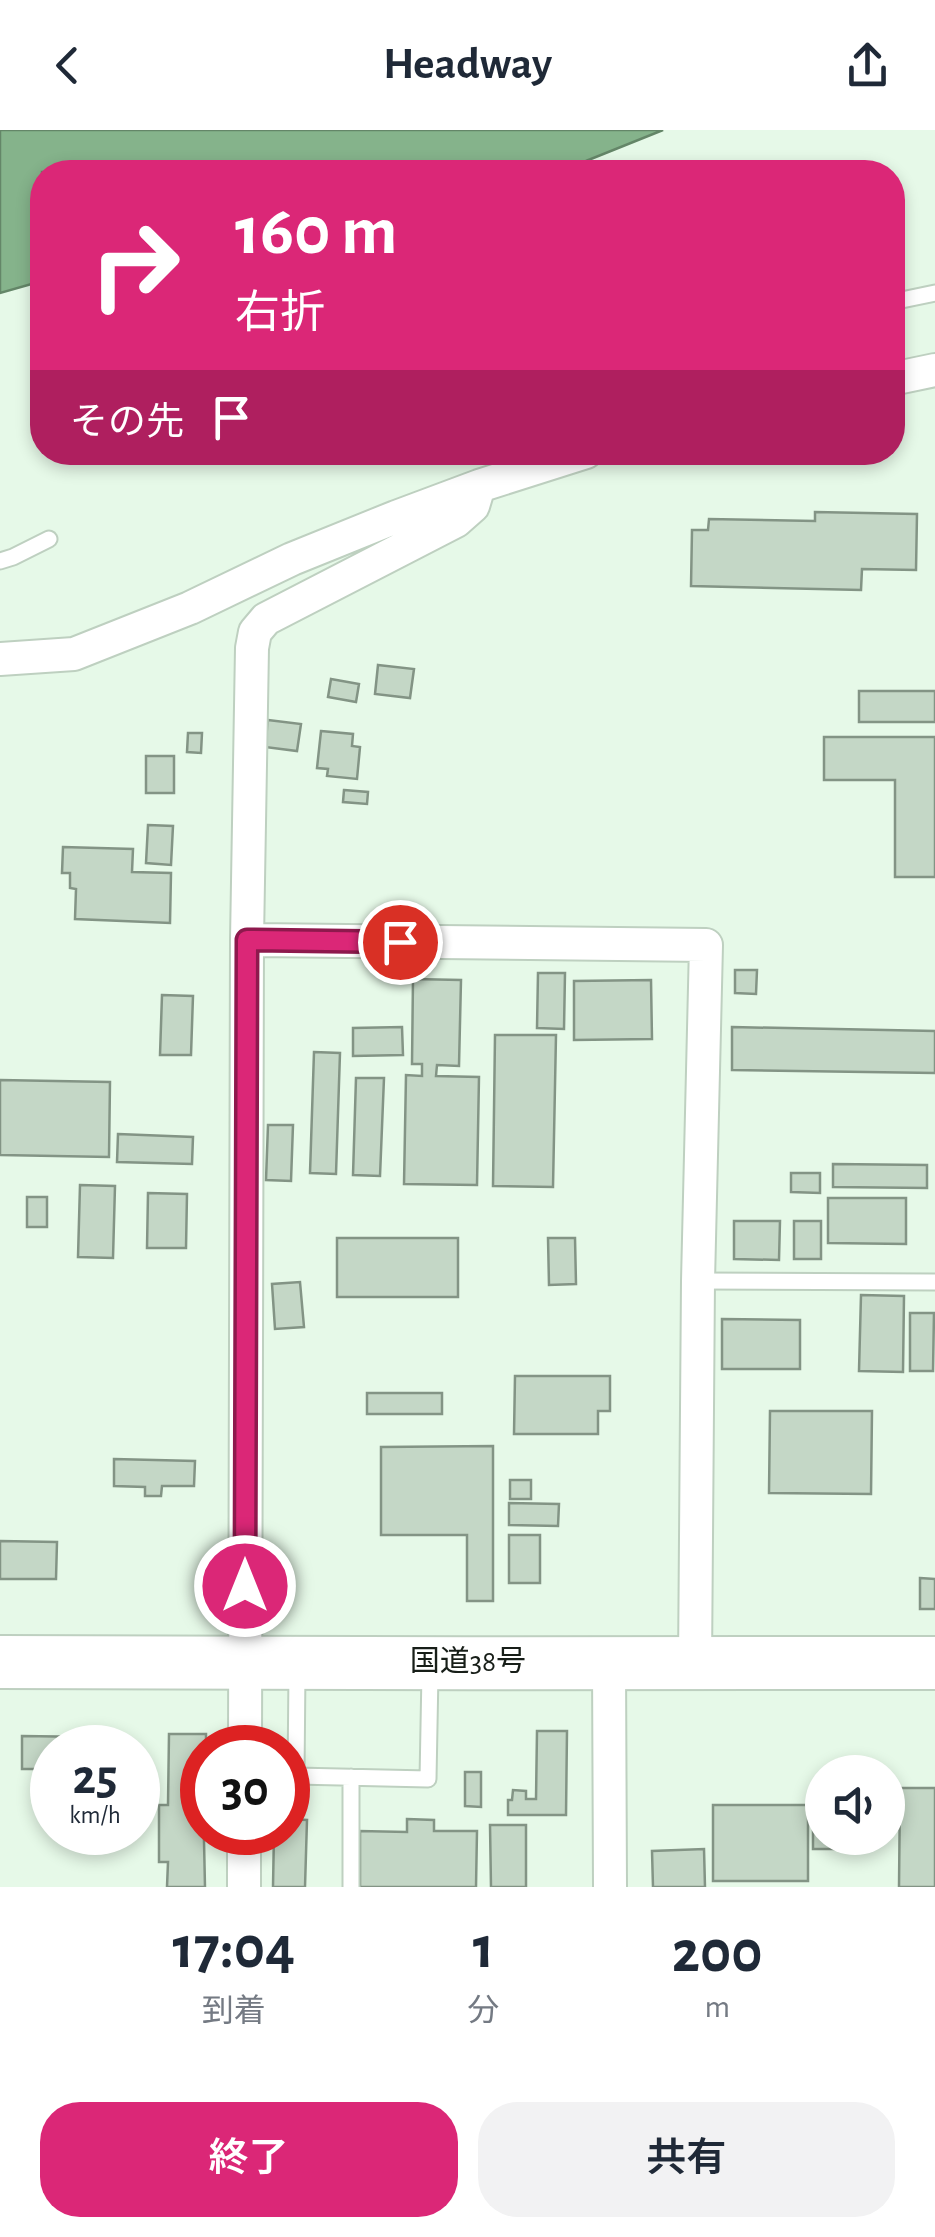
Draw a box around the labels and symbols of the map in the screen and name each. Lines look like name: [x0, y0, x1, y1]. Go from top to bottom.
pin: [358, 900, 443, 985]
position arrow: [193, 1534, 297, 1638]
street label: 国道38号: [410, 1646, 526, 1677]
speed limit sign: 30: [180, 1725, 310, 1855]

